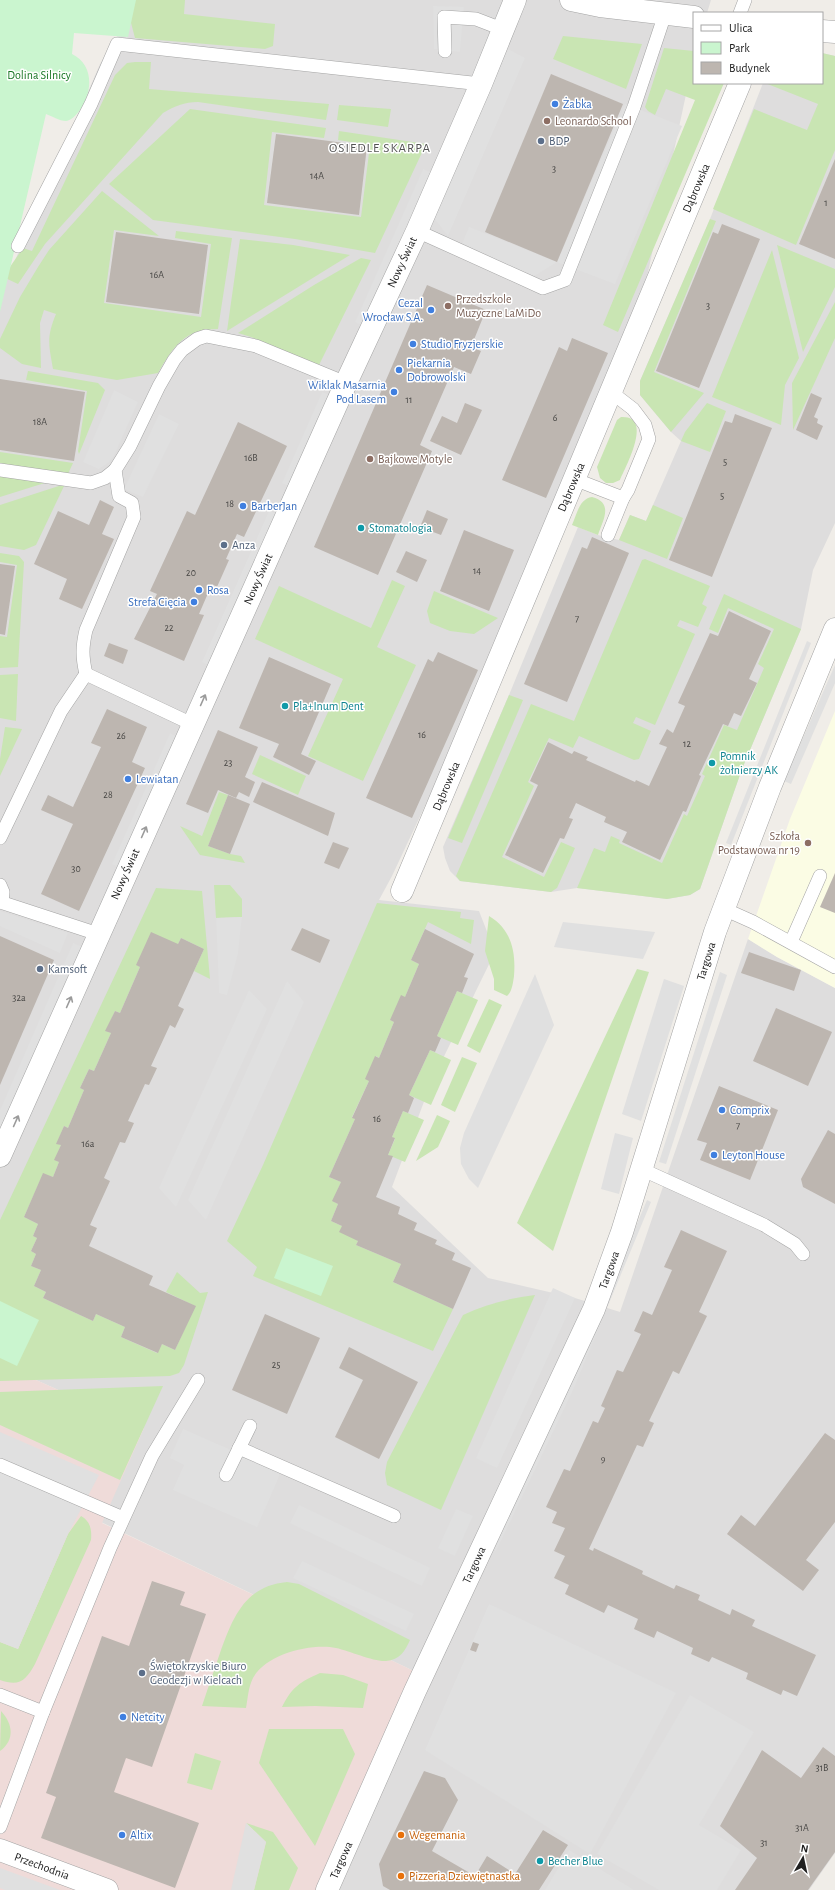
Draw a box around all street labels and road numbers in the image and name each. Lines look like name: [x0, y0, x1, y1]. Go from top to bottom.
street label: Dąbrowska: [680, 161, 712, 214]
street label: Nowy Świat: [383, 234, 420, 290]
street label: Dąbrowska: [555, 460, 587, 513]
street label: Nowy Świat: [240, 551, 276, 607]
street label: Dąbrowska: [430, 759, 462, 812]
street label: Nowy Świat: [107, 846, 143, 902]
street label: Targowa: [695, 940, 718, 982]
street label: Targowa: [597, 1249, 622, 1291]
street label: Targowa: [460, 1544, 488, 1585]
street label: Targowa: [328, 1839, 355, 1880]
street label: Przechodnia: [13, 1850, 72, 1882]

